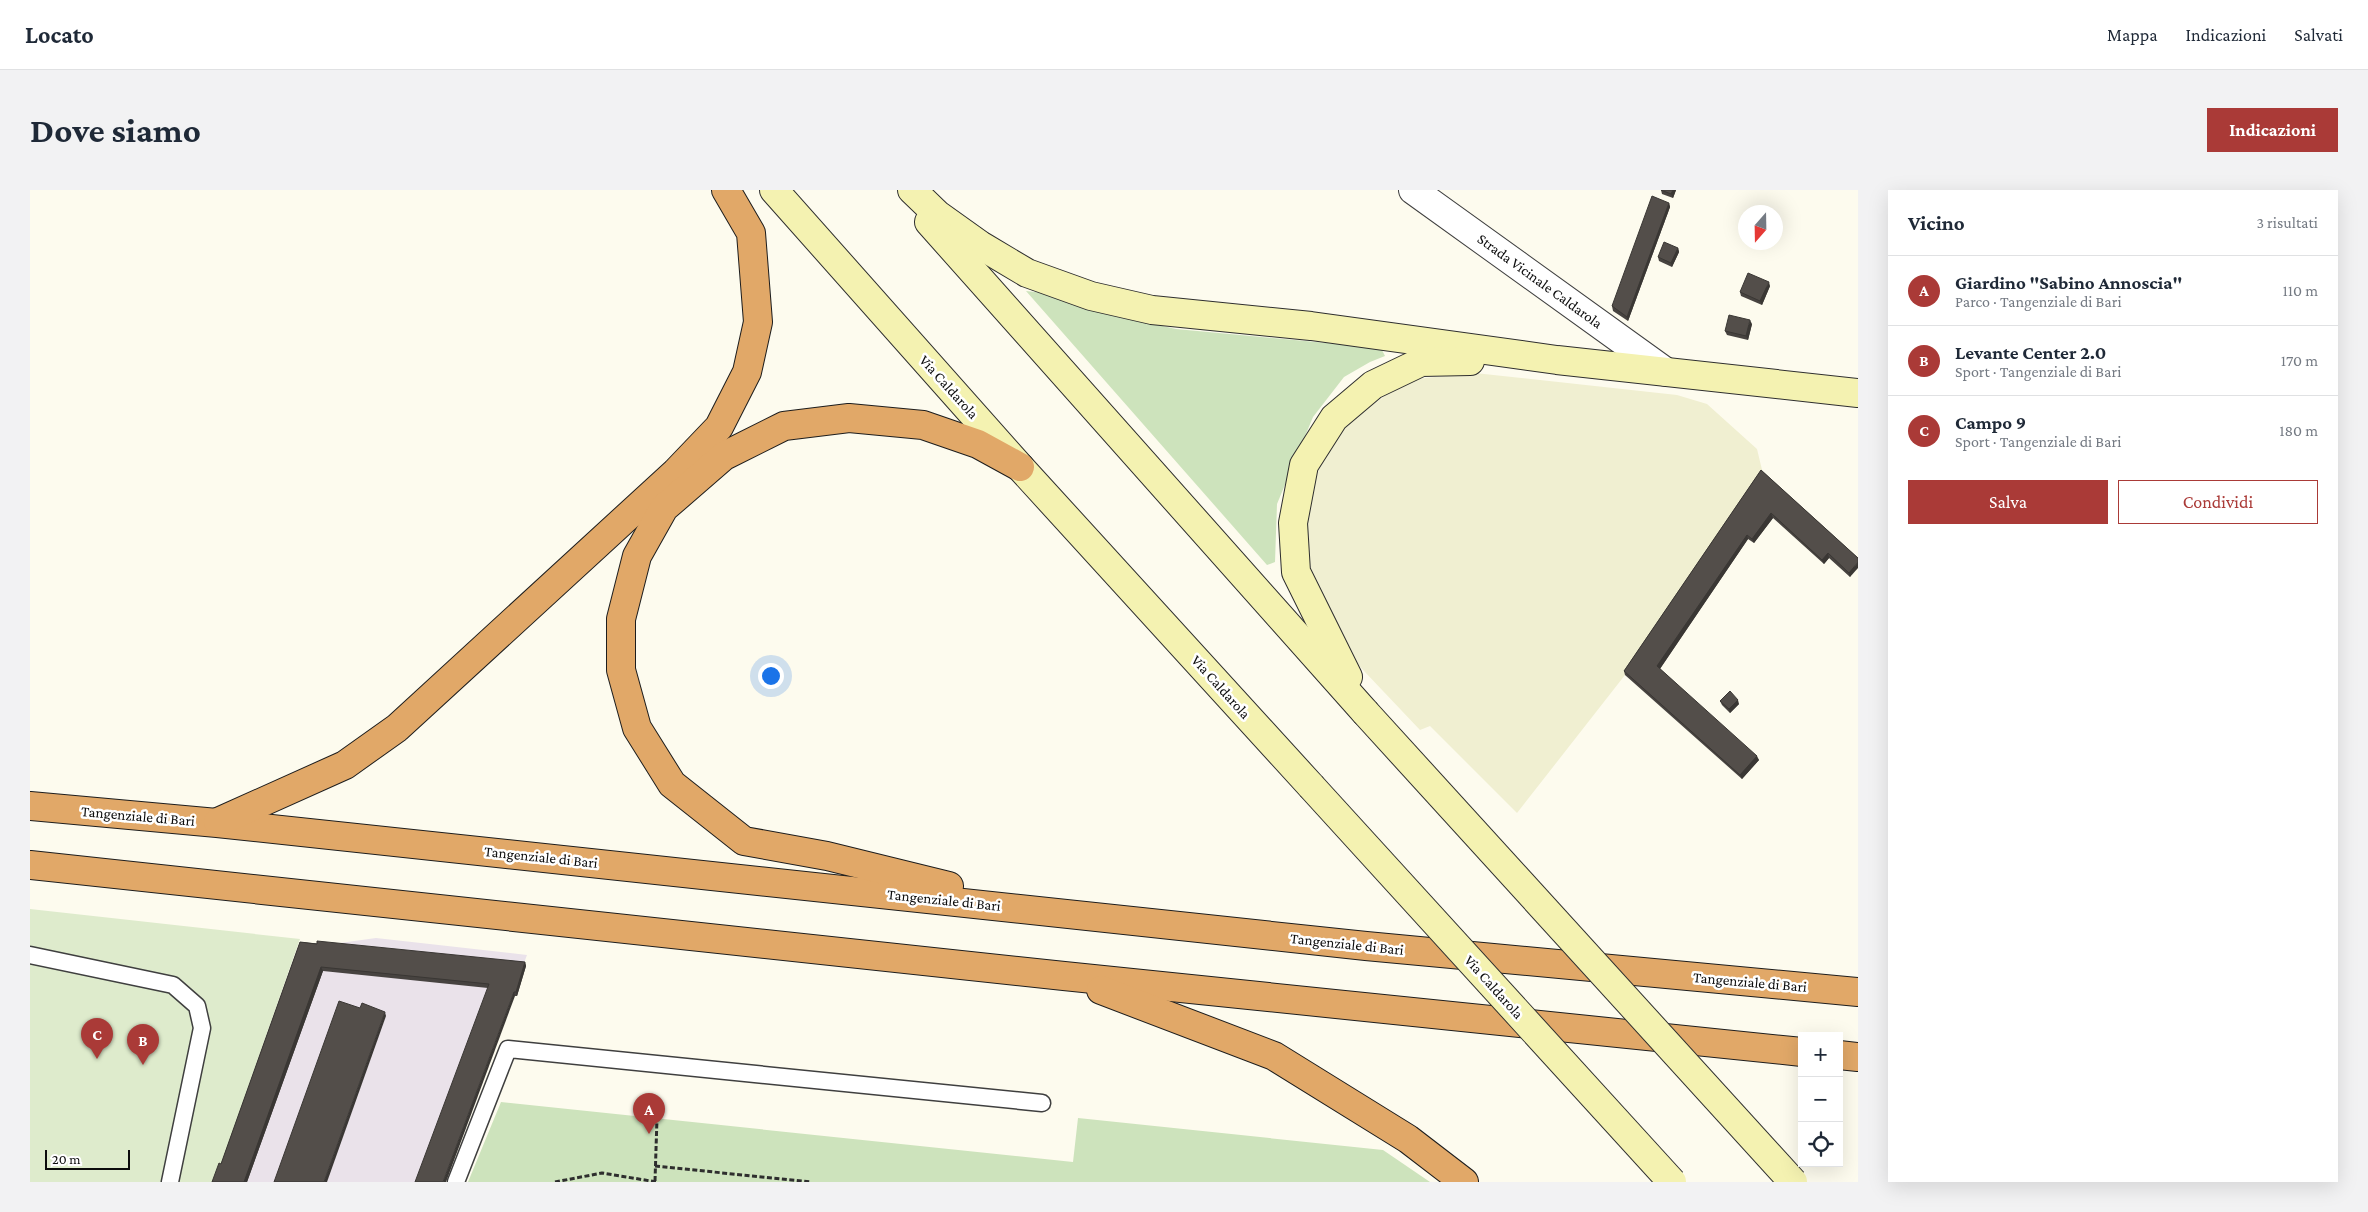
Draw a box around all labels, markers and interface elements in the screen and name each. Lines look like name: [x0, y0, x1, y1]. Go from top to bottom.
text: Locato: [25, 21, 94, 48]
text: Mappa: [2107, 25, 2158, 45]
text: Indicazioni: [2186, 25, 2266, 45]
text: Salvati: [2294, 25, 2343, 45]
button: Indicazioni: [2207, 108, 2338, 152]
text: Dove siamo: [30, 111, 201, 150]
north arrow: [1738, 205, 1783, 250]
text: Vicino: [1908, 211, 1965, 235]
text: 3 risultati: [2256, 214, 2318, 231]
street label: Strada Vicinale Caldarola: [1475, 230, 1605, 332]
text: Giardino "Sabino Annoscia": [1955, 272, 2182, 293]
text: A: [1919, 282, 1929, 299]
text: 110 m: [2282, 282, 2318, 299]
text: Parco · Tangenziale di Bari: [1955, 293, 2122, 310]
text: Levante Center 2.0: [1955, 342, 2106, 363]
street label: Via Caldarola: [916, 352, 982, 422]
text: B: [1919, 352, 1929, 369]
text: 170 m: [2281, 352, 2318, 369]
text: Sport · Tangenziale di Bari: [1955, 363, 2121, 380]
text: Campo 9: [1955, 412, 2026, 433]
text: C: [1919, 422, 1929, 439]
text: 180 m: [2279, 422, 2318, 439]
text: Sport · Tangenziale di Bari: [1955, 433, 2121, 450]
button: Salva: [1908, 480, 2108, 524]
button: Condividi: [2118, 480, 2318, 524]
street label: Via Caldarola: [1188, 652, 1254, 722]
your location: [758, 663, 784, 689]
street label: Tangenziale di Bari: [80, 803, 196, 830]
street label: Tangenziale di Bari: [483, 843, 599, 872]
street label: Tangenziale di Bari: [886, 886, 1002, 915]
street label: Tangenziale di Bari: [1289, 930, 1405, 959]
street label: Via Caldarola: [1461, 952, 1527, 1022]
street label: Tangenziale di Bari: [1692, 969, 1808, 996]
pin: C: [81, 1018, 113, 1059]
pin: B: [127, 1024, 159, 1065]
map controls: [1798, 1032, 1843, 1167]
button: +: [1798, 1032, 1843, 1077]
button: −: [1798, 1077, 1843, 1122]
pin: A: [633, 1093, 665, 1134]
button: locate: [1798, 1122, 1843, 1167]
scale bar: [45, 1147, 130, 1170]
text: 20 m: [52, 1151, 80, 1167]

